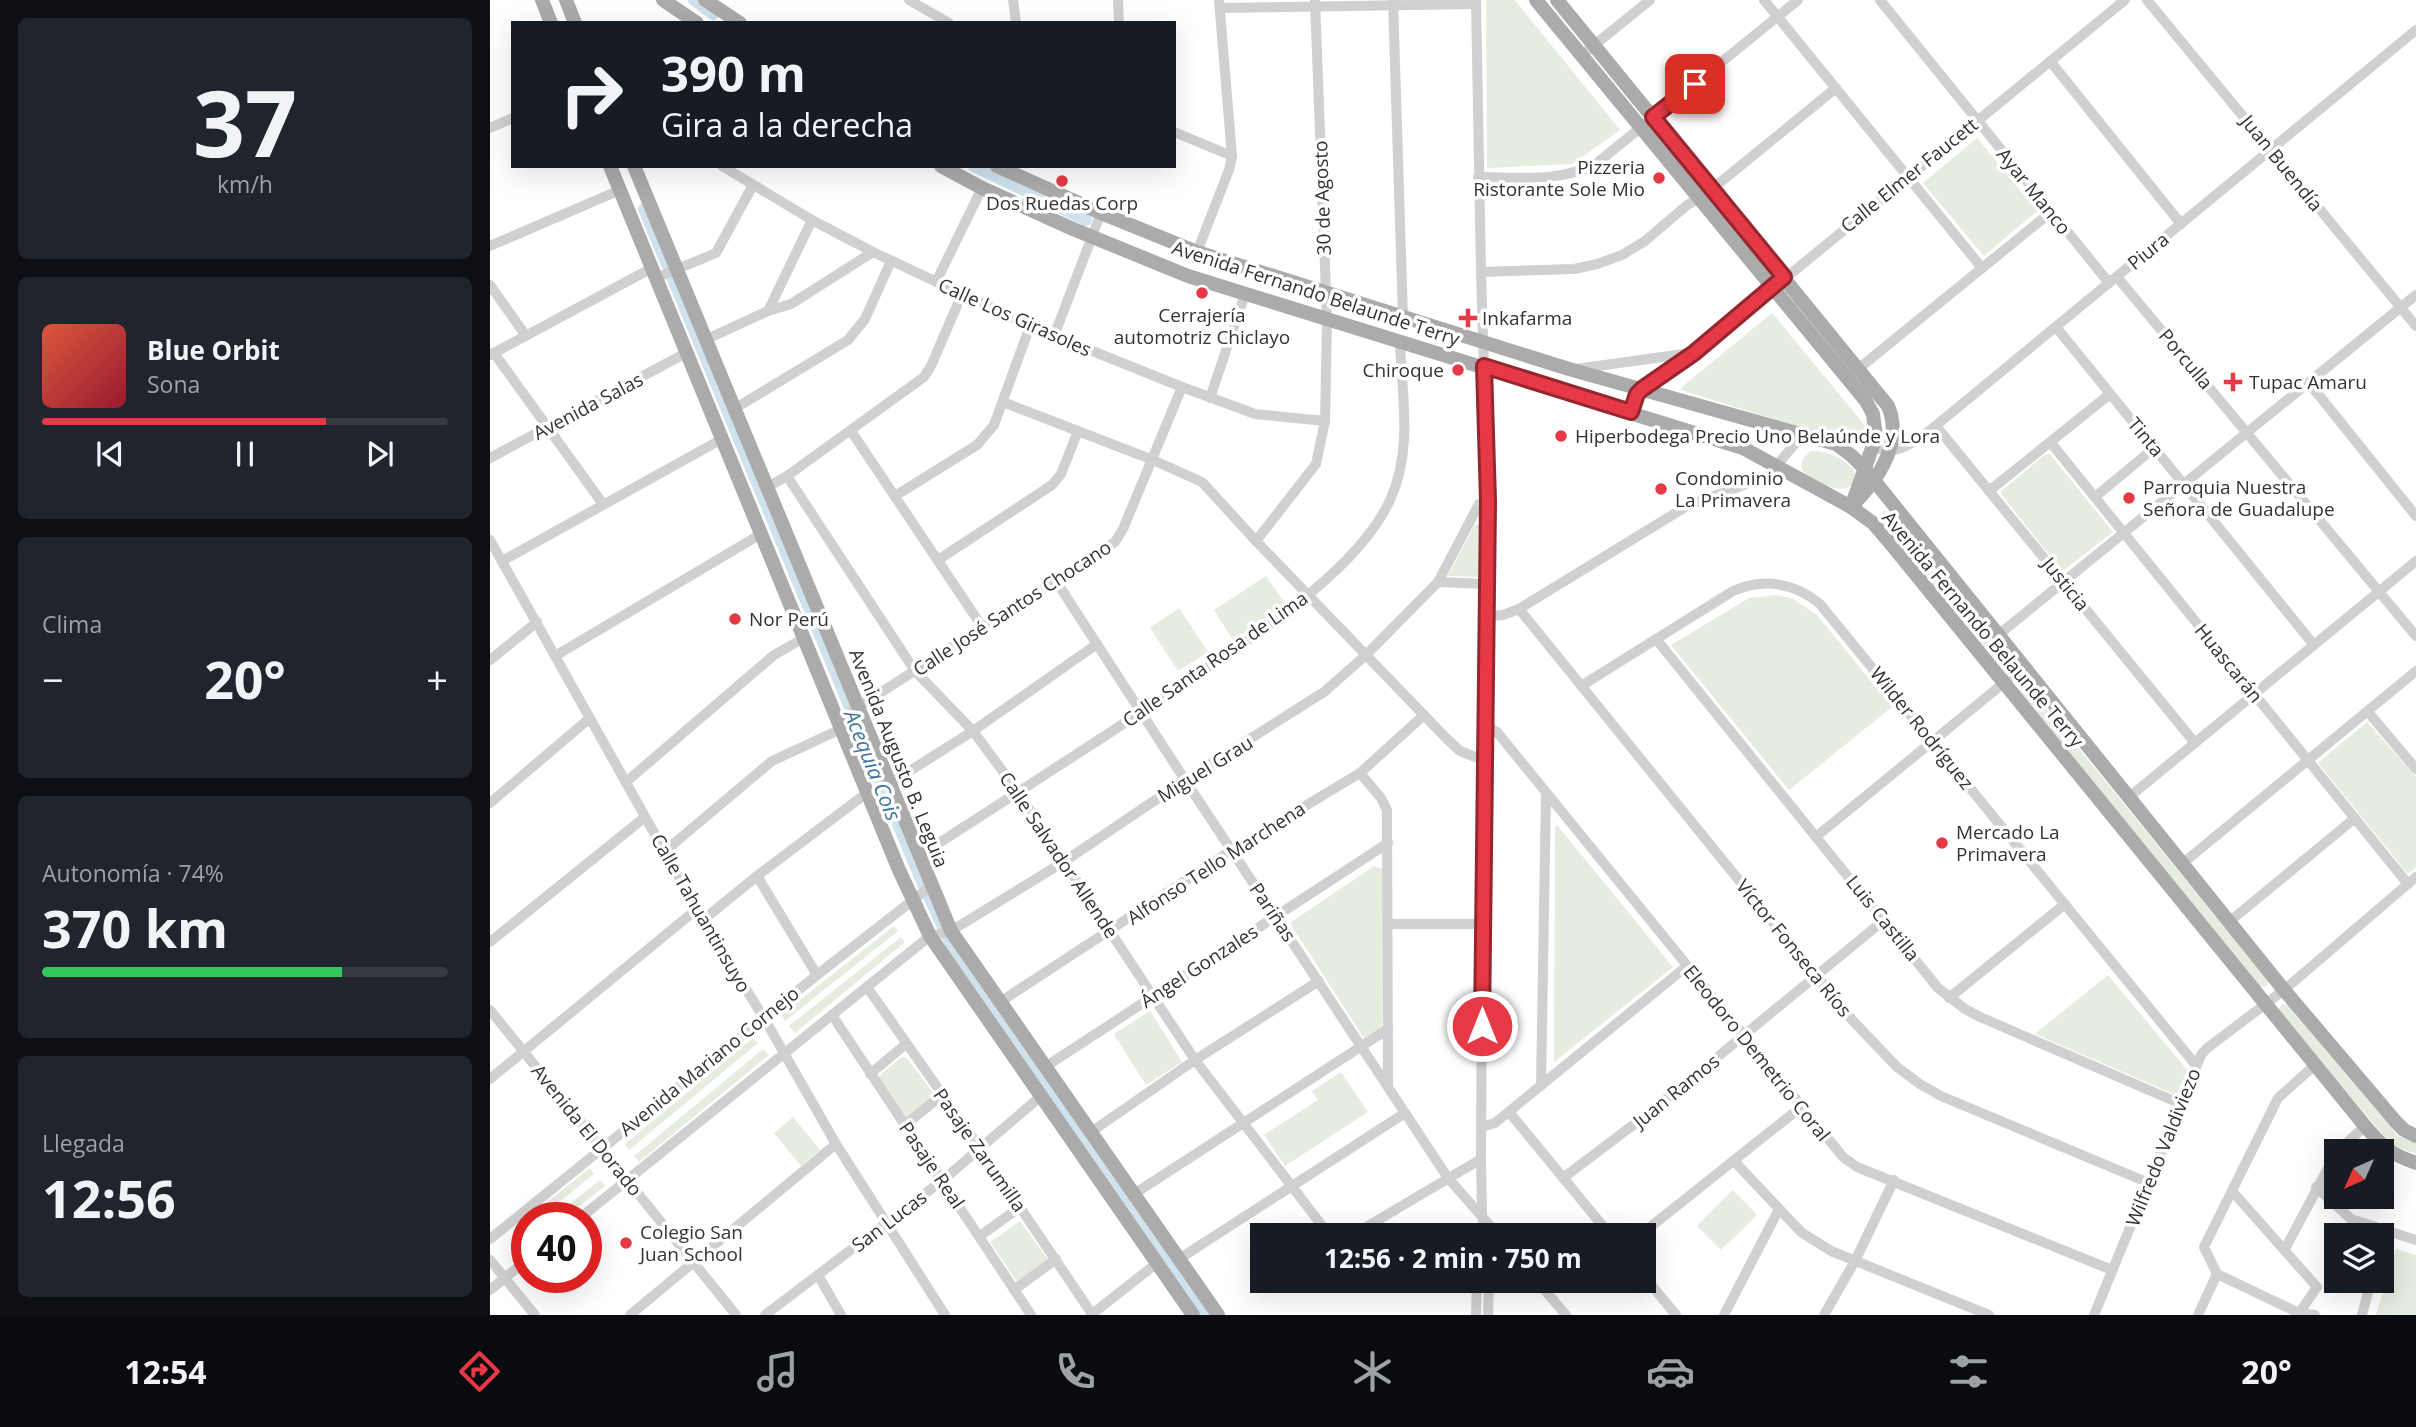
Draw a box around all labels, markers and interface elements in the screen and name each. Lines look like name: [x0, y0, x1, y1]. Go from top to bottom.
text: 390 m: [661, 40, 806, 106]
icon: right: [546, 49, 637, 140]
pin: [1665, 54, 1725, 114]
text: 37: [193, 60, 297, 184]
icon: arrive: [1676, 65, 1714, 103]
text: Gira a la derecha: [661, 103, 913, 146]
street label: Juan Buendía: [2234, 108, 2329, 217]
street label: Calle Elmer Faucett: [1835, 111, 1983, 238]
street label: 30 de Agosto: [1307, 140, 1337, 256]
street label: Ayar Manco: [1991, 142, 2077, 240]
place label: Pizzeria Ristorante Sole Mio: [1473, 154, 1645, 202]
text: km/h: [217, 168, 273, 200]
marker: Pizzeria Ristorante Sole Mio: [1651, 170, 1667, 186]
marker: Dos Ruedas Corp: [1054, 173, 1070, 189]
place label: Dos Ruedas Corp: [986, 190, 1138, 216]
street label: Piura: [2122, 226, 2174, 276]
street label: Avenida Fernando Belaunde Terry: [1169, 234, 1464, 352]
street label: Calle Los Girasoles: [934, 272, 1096, 362]
marker: Cerrajería automotriz Chiclayo: [1194, 285, 1210, 301]
place label: Cerrajería automotriz Chiclayo: [1114, 302, 1290, 350]
place label: Inkafarma: [1482, 305, 1572, 331]
marker: Inkafarma: [1460, 310, 1476, 326]
street label: Porculla: [2153, 323, 2219, 395]
text: Blue Orbit: [147, 332, 280, 368]
place label: Chiroque: [1362, 357, 1444, 383]
marker: Chiroque: [1450, 362, 1466, 378]
street label: Avenida Salas: [528, 366, 648, 446]
text: Sona: [147, 368, 200, 400]
place label: Tupac Amaru: [2249, 369, 2367, 395]
marker: Tupac Amaru: [2223, 372, 2243, 392]
street label: Tinta: [2122, 412, 2170, 462]
place label: Hiperbodega Precio Uno Belaúnde y Lora: [1575, 423, 1940, 449]
marker: Hiperbodega Precio Uno Belaúnde y Lora: [1553, 428, 1569, 444]
icon: previous: [91, 435, 129, 473]
icon: pause: [226, 435, 264, 473]
icon: next: [361, 435, 399, 473]
place label: Condominio La Primavera: [1675, 465, 1791, 513]
place label: Parroquia Nuestra Señora de Guadalupe: [2143, 474, 2335, 522]
marker: Condominio La Primavera: [1653, 481, 1669, 497]
marker: Parroquia Nuestra Señora de Guadalupe: [2121, 490, 2137, 506]
street label: Avenida Fernando Belaunde Terry: [1876, 505, 2090, 753]
street label: Calle José Santos Chocano: [908, 534, 1116, 682]
street label: Justicia: [2035, 550, 2096, 616]
street label: Calle Santa Rosa de Lima: [1117, 585, 1313, 733]
place label: Nor Perú: [749, 606, 829, 632]
text: Clima: [42, 608, 102, 640]
marker: Nor Perú: [727, 611, 743, 627]
street label: Huascarán: [2189, 618, 2269, 708]
text: 20°: [204, 643, 286, 714]
street label: Avenida Augusto B. Leguia: [843, 645, 955, 871]
text: −: [42, 653, 64, 705]
text: +: [426, 653, 448, 705]
street label: Wilder Rodríguez: [1864, 661, 1980, 795]
water label: Acequia Cois: [837, 704, 908, 825]
street label: Miguel Grau: [1152, 729, 1258, 809]
street label: Calle Salvador Allende: [994, 767, 1124, 943]
street label: Alfonso Tello Marchena: [1122, 795, 1310, 931]
place label: Mercado La Primavera: [1956, 819, 2060, 867]
street label: Calle Tahuantinsuyo: [645, 829, 757, 997]
marker: Mercado La Primavera: [1934, 835, 1950, 851]
text: Autonomía · 74%: [42, 857, 224, 889]
street label: Luis Castilla: [1840, 870, 1926, 966]
street label: Víctor Fonseca Ríos: [1730, 874, 1858, 1022]
street label: Pariñas: [1244, 877, 1302, 947]
text: 370 km: [42, 892, 228, 963]
street label: Ángel Gonzales: [1135, 918, 1263, 1014]
street label: Eleodoro Demetrio Coral: [1678, 959, 1836, 1147]
street label: Avenida Mariano Cornejo: [614, 980, 804, 1142]
position arrow: [1445, 989, 1519, 1063]
street label: Juan Ramos: [1626, 1048, 1725, 1135]
street label: Avenida El Dorado: [526, 1059, 648, 1201]
street label: Wilfredo Valdiviezo: [2119, 1064, 2207, 1230]
street label: Pasaje Zarumilla: [928, 1083, 1032, 1217]
street label: Pasaje Real: [893, 1116, 971, 1214]
text: Llegada: [42, 1127, 125, 1159]
north arrow: [2324, 1139, 2394, 1209]
map controls: [2324, 1139, 2394, 1293]
text: 12:56: [42, 1162, 176, 1233]
street label: San Lucas: [846, 1184, 932, 1258]
speed limit sign: 40: [511, 1202, 602, 1293]
place label: Colegio San Juan School: [638, 1219, 743, 1267]
button: layers: [2324, 1223, 2394, 1293]
marker: Colegio San Juan School: [618, 1235, 634, 1251]
text: 12:56 · 2 min · 750 m: [1324, 1240, 1582, 1276]
icon: directions: [455, 1347, 504, 1396]
icon: music: [753, 1347, 802, 1396]
icon: phone: [1051, 1347, 1100, 1396]
icon: climate: [1348, 1347, 1397, 1396]
icon: car: [1646, 1347, 1695, 1396]
icon: filters: [1944, 1347, 1993, 1396]
text: 12:54: [124, 1350, 207, 1393]
text: 20°: [2241, 1350, 2292, 1393]

